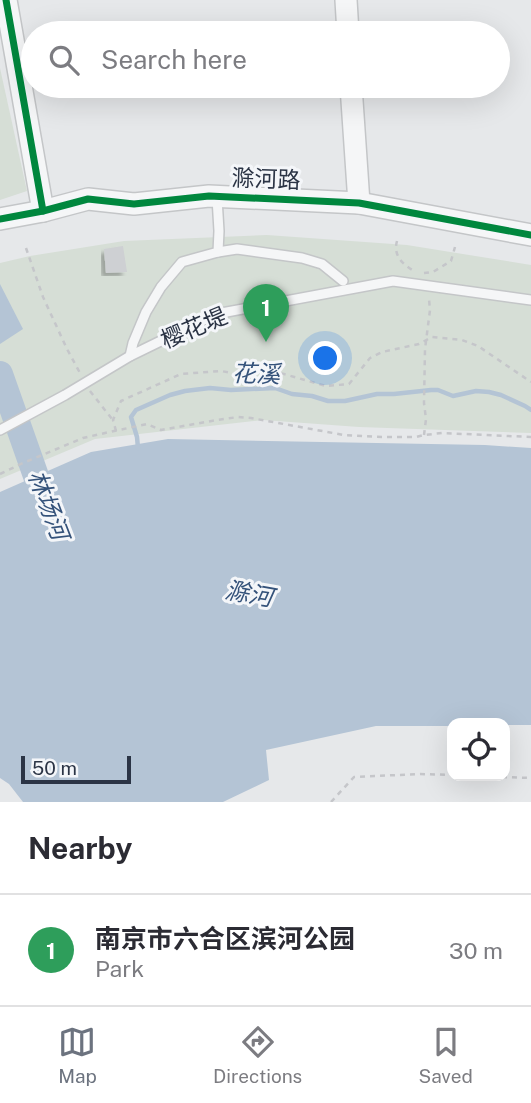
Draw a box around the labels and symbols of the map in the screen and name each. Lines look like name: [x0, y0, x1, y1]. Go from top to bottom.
street label: 滁河路: [231, 164, 301, 193]
pin: 1: [243, 284, 289, 342]
street label: 樱花堤: [157, 302, 231, 353]
your location: [308, 341, 342, 375]
water label: 花溪: [232, 358, 284, 388]
water label: 林场河: [23, 466, 76, 547]
water label: 滁河: [223, 575, 279, 612]
scale bar: [21, 753, 131, 785]

